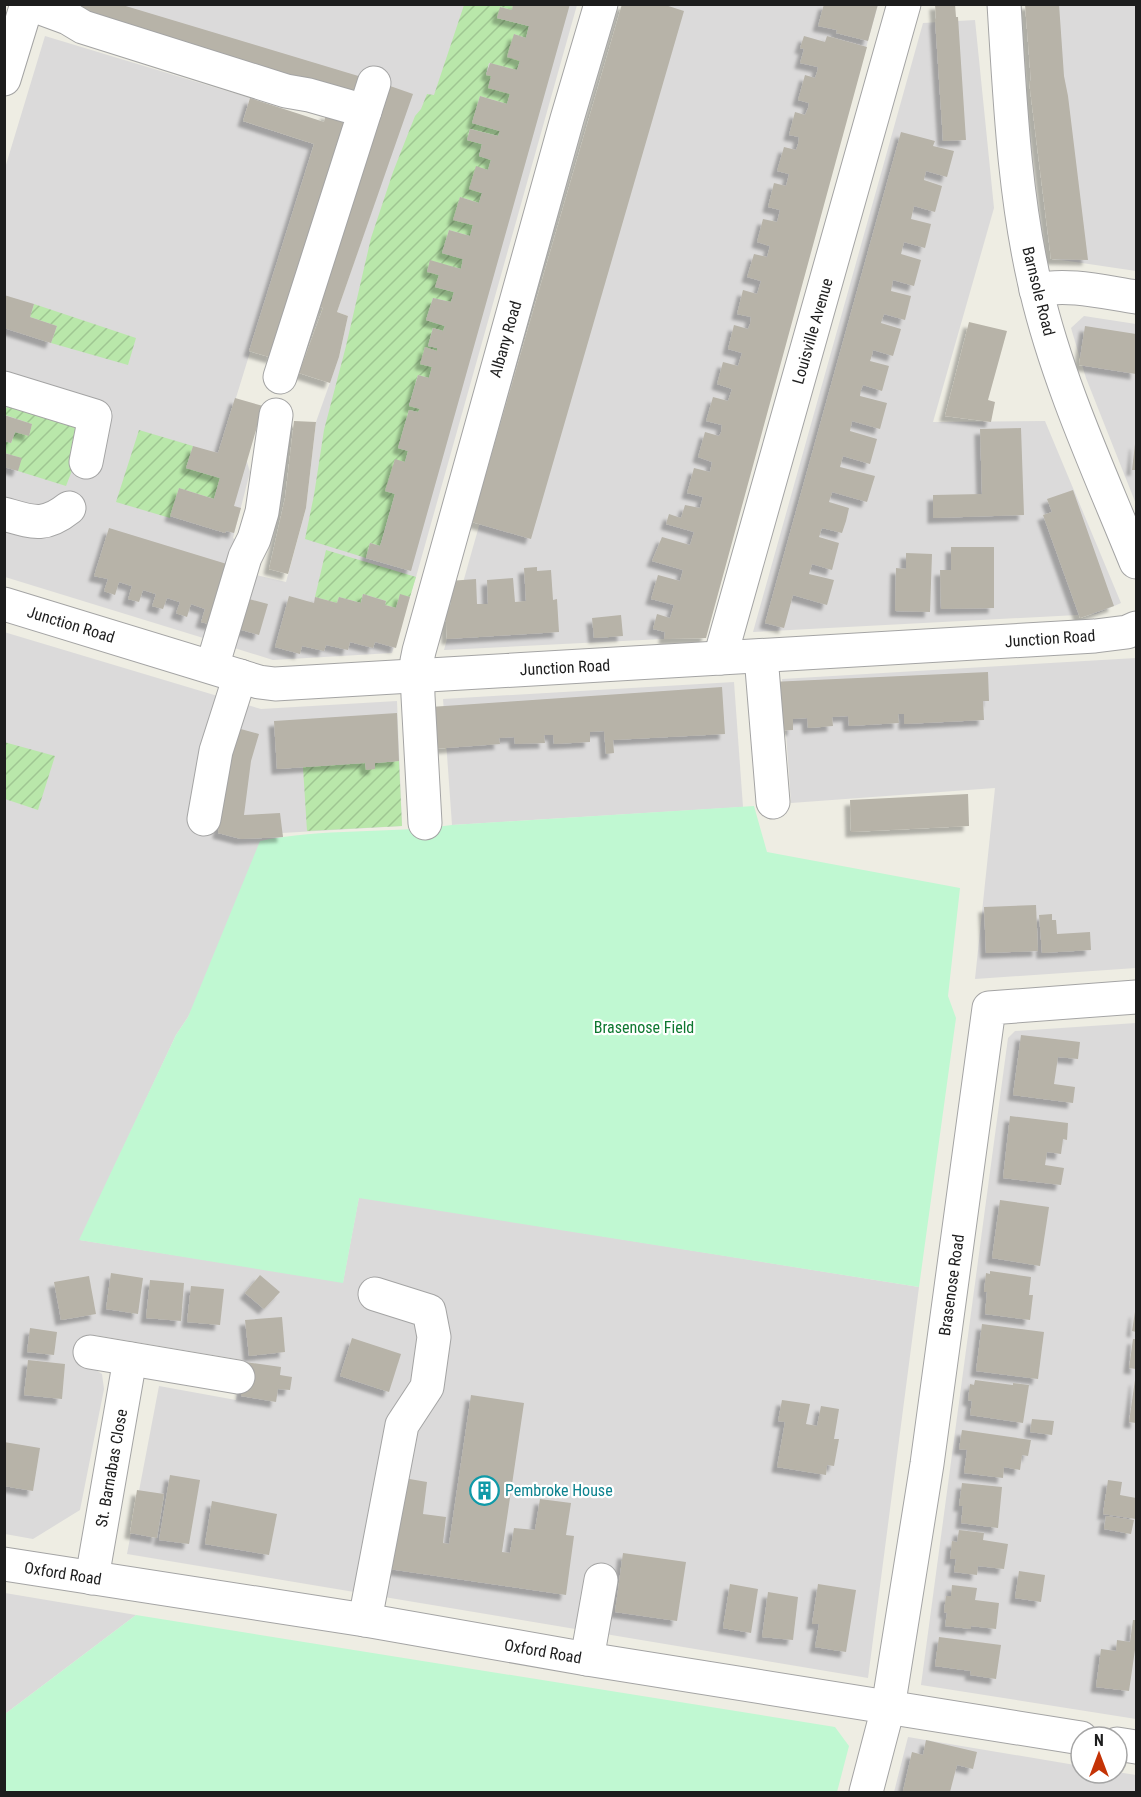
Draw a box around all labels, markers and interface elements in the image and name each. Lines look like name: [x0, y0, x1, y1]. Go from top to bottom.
street label: Barnsole Road: [1018, 245, 1059, 338]
street label: Louisville Avenue: [788, 276, 837, 386]
street label: Albany Road: [486, 299, 525, 380]
street label: Junction Road: [25, 602, 117, 647]
street label: Junction Road: [1004, 626, 1096, 651]
street label: Junction Road: [519, 656, 611, 679]
park label: Brasenose Field: [594, 1018, 694, 1037]
street label: Brasenose Road: [935, 1233, 968, 1337]
street label: St. Barnabas Close: [92, 1407, 131, 1529]
building icon: Pembroke House: [468, 1474, 500, 1506]
place label: Pembroke House: [505, 1481, 613, 1500]
street label: Oxford Road: [23, 1558, 103, 1589]
street label: Oxford Road: [503, 1635, 583, 1668]
north arrow: [1069, 1725, 1129, 1785]
text: N: [1094, 1731, 1104, 1750]

